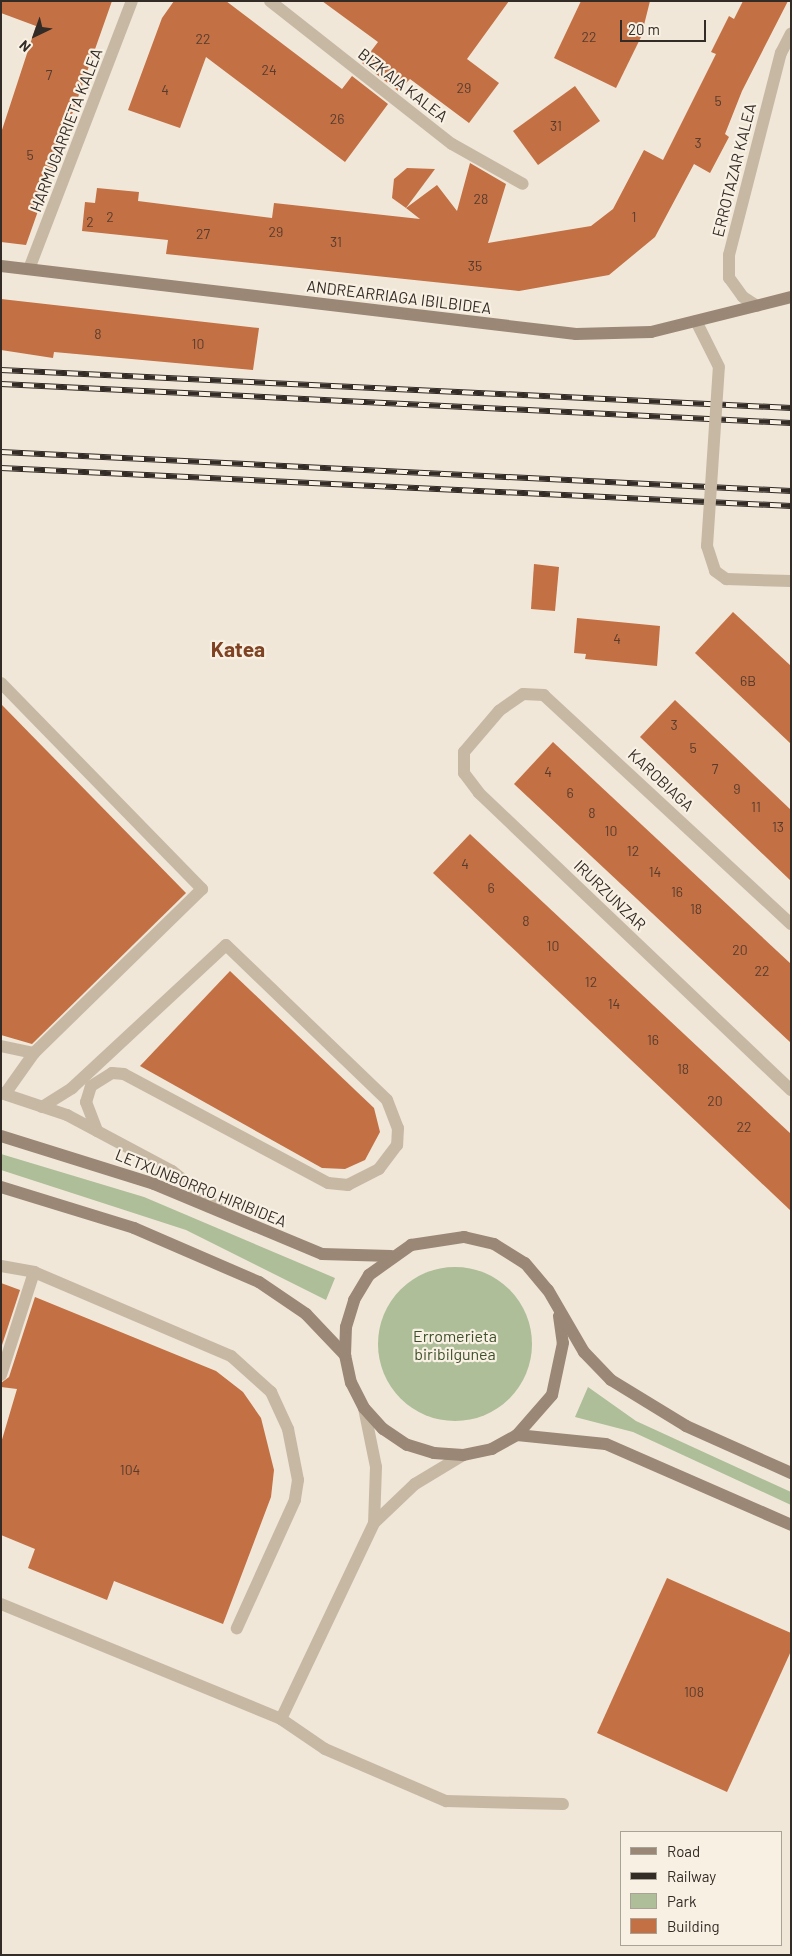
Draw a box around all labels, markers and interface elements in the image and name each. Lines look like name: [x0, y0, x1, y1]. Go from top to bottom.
north arrow: [10, 10, 60, 60]
scale bar: [622, 10, 708, 42]
text: 20 m: [628, 20, 660, 38]
house number: 22: [581, 29, 597, 45]
house number: 22: [195, 31, 211, 47]
text: N: [15, 37, 34, 56]
street label: BIZKAIA KALEA: [354, 44, 452, 126]
street label: HARMUGARRIETA KALEA: [26, 45, 106, 215]
house number: 24: [261, 62, 277, 78]
house number: 7: [46, 67, 52, 83]
house number: 29: [457, 80, 471, 96]
house number: 4: [161, 82, 169, 98]
house number: 5: [714, 93, 722, 109]
street label: ERROTAZAR KALEA: [708, 101, 760, 239]
house number: 26: [330, 111, 344, 127]
house number: 31: [550, 118, 562, 134]
house number: 3: [694, 135, 702, 151]
house number: 5: [26, 147, 34, 163]
house number: 28: [474, 191, 488, 207]
house number: 2: [106, 209, 114, 225]
house number: 1: [632, 209, 636, 225]
house number: 2: [86, 214, 94, 230]
house number: 29: [269, 224, 283, 240]
house number: 27: [196, 226, 210, 242]
house number: 31: [330, 234, 342, 250]
house number: 35: [468, 258, 482, 274]
street label: ANDREARRIAGA IBILBIDEA: [305, 276, 493, 318]
house number: 8: [94, 326, 102, 342]
house number: 10: [192, 336, 204, 352]
house number: 4: [613, 631, 621, 647]
district label: Katea: [211, 636, 265, 662]
house number: 6B: [740, 673, 756, 689]
house number: 3: [670, 717, 678, 733]
house number: 5: [689, 740, 697, 756]
street label: KAROBIAGA: [624, 745, 698, 815]
house number: 7: [712, 761, 718, 777]
house number: 4: [544, 764, 552, 780]
house number: 9: [733, 781, 741, 797]
house number: 6: [566, 785, 574, 801]
house number: 11: [751, 799, 761, 815]
house number: 8: [588, 805, 596, 821]
house number: 13: [772, 819, 784, 835]
house number: 10: [605, 823, 617, 839]
house number: 12: [627, 843, 639, 859]
house number: 4: [461, 856, 469, 872]
street label: IRURZUNZAR: [570, 856, 650, 934]
house number: 14: [649, 864, 661, 880]
house number: 6: [487, 880, 495, 896]
house number: 16: [671, 884, 683, 900]
house number: 18: [690, 901, 702, 917]
house number: 8: [522, 913, 530, 929]
house number: 10: [547, 938, 559, 954]
house number: 20: [732, 942, 748, 958]
house number: 22: [754, 963, 770, 979]
house number: 12: [585, 974, 597, 990]
house number: 14: [608, 996, 620, 1012]
house number: 16: [647, 1032, 659, 1048]
house number: 18: [677, 1061, 689, 1077]
house number: 20: [707, 1093, 723, 1109]
house number: 22: [736, 1119, 752, 1135]
street label: LETXUNBORRO HIRIBIDEA: [113, 1145, 289, 1231]
park label: Erromerieta biribilgunea: [413, 1326, 497, 1364]
house number: 104: [120, 1462, 140, 1478]
house number: 108: [684, 1684, 704, 1700]
legend: [620, 1831, 782, 1946]
text: Road: [667, 1842, 700, 1860]
text: Railway: [667, 1867, 716, 1885]
text: Park: [667, 1892, 696, 1910]
text: Building: [667, 1917, 720, 1935]

